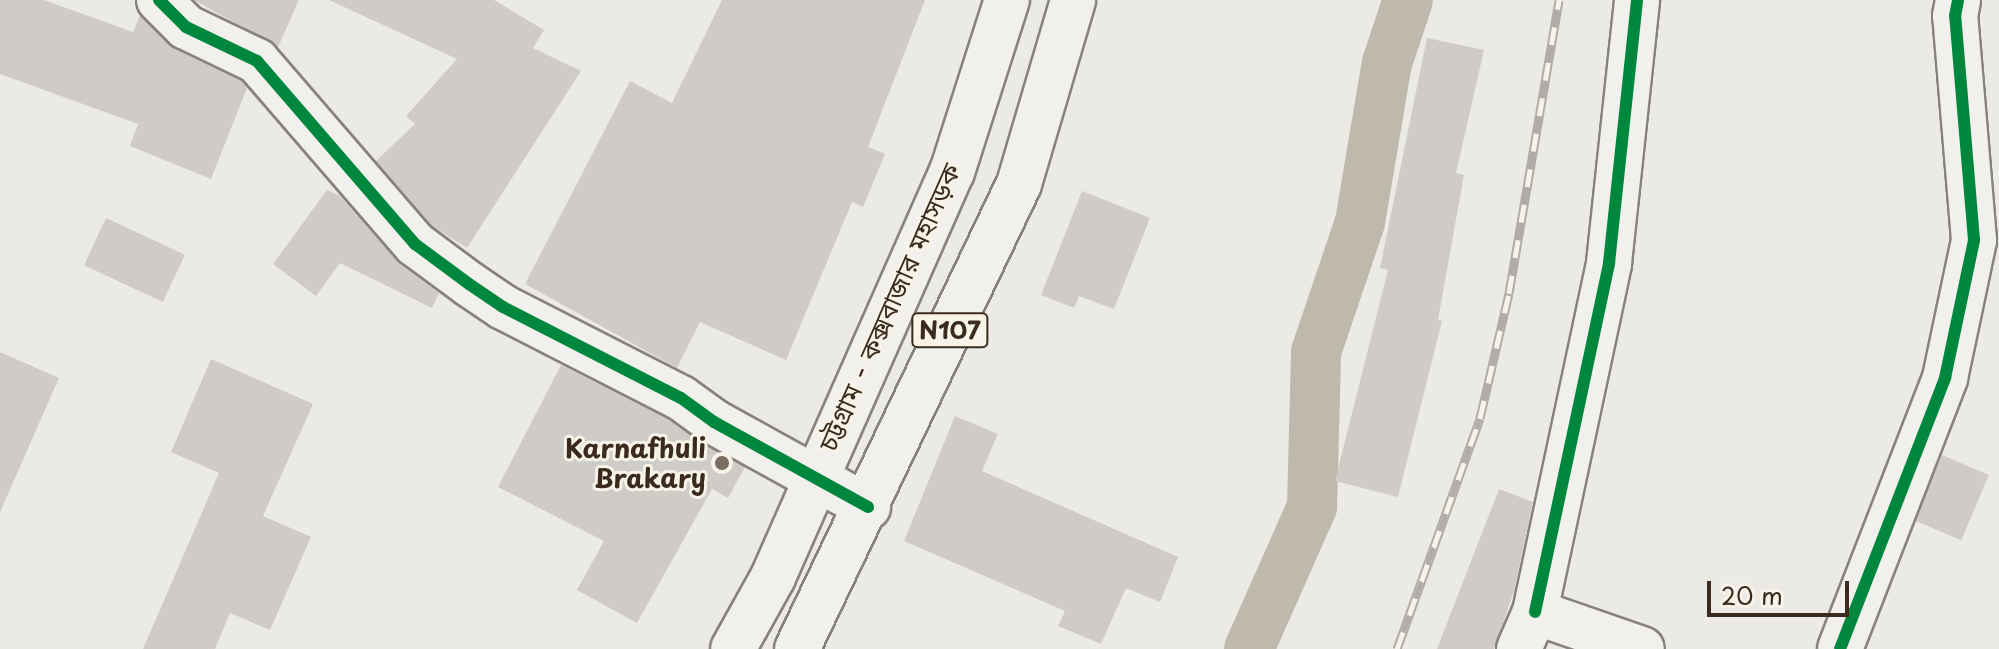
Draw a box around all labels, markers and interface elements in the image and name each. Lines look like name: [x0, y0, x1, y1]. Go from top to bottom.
street label: চট্টগ্রাম - কক্সবাজার মহাসড়ক: [811, 159, 967, 455]
road number: N107: [910, 310, 990, 350]
place label: Karnafhuli Brakary: [565, 432, 706, 494]
marker: Karnafhuli Brakary: [713, 454, 731, 472]
scale bar: [1711, 565, 1853, 615]
text: 20 m: [1721, 577, 1783, 613]

